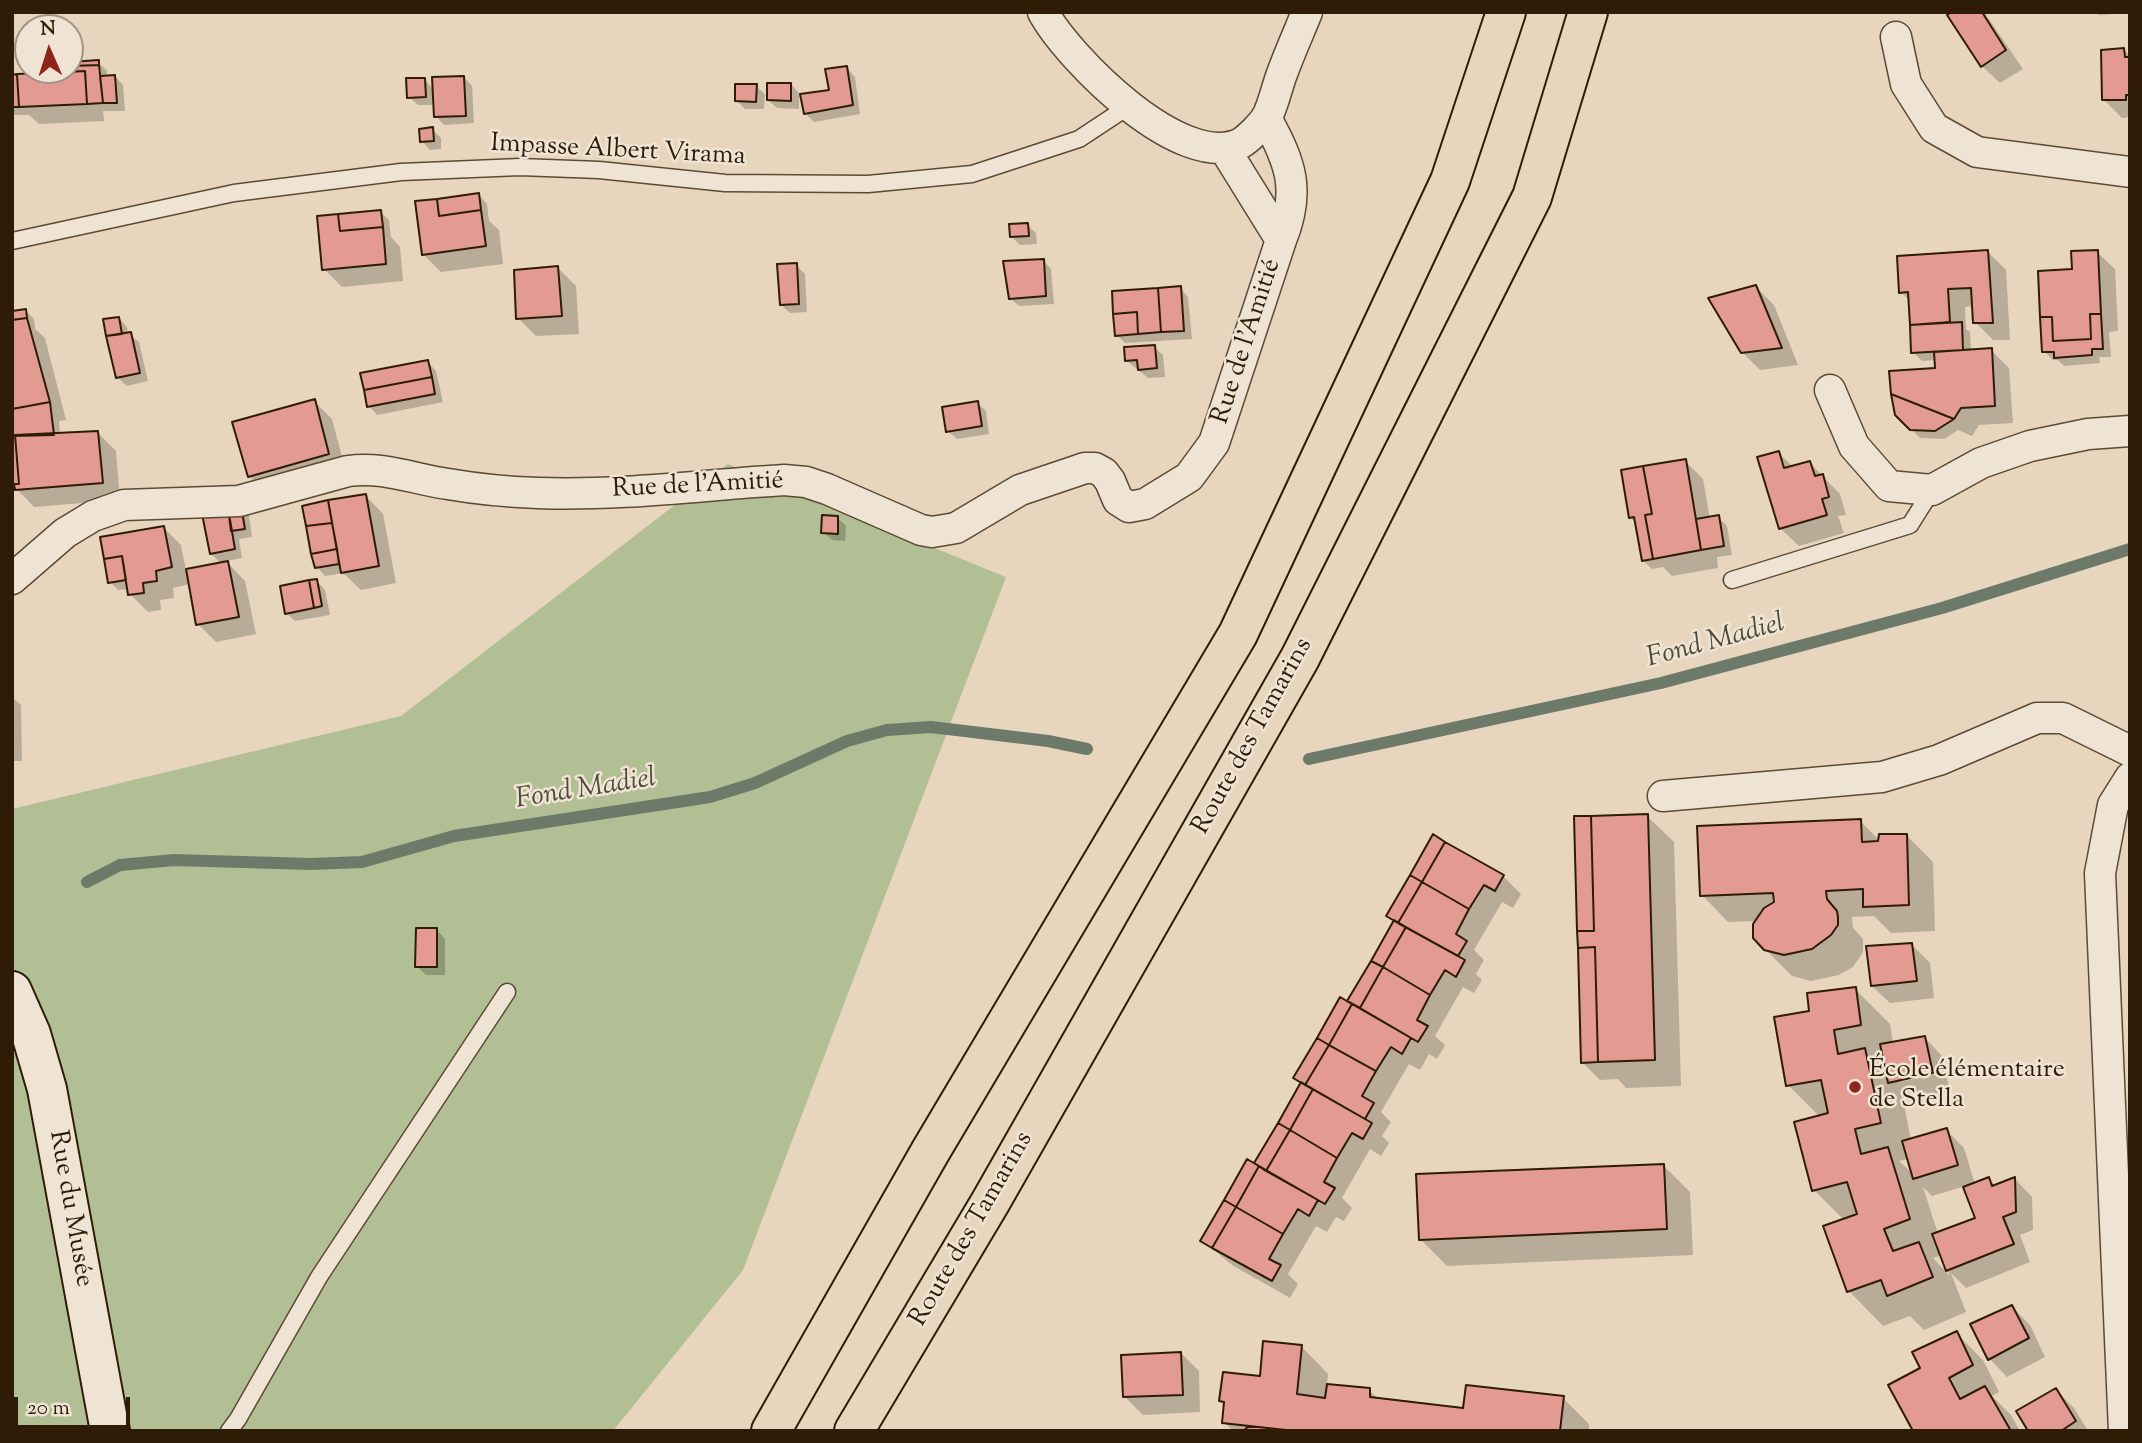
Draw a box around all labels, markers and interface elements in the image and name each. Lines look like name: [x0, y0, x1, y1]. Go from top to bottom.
north arrow: [14, 14, 84, 84]
text: N: [40, 16, 56, 43]
street label: Impasse Albert Virama: [490, 130, 746, 174]
street label: Rue de l'Amitié: [1207, 256, 1289, 428]
street label: Rue de l'Amitié: [611, 467, 785, 507]
water label: Fond Madiel: [1643, 608, 1789, 678]
street label: Route des Tamarins: [1187, 633, 1321, 841]
water label: Fond Madiel: [513, 763, 659, 819]
place label: École élémentaire de Stella: [1869, 1056, 2065, 1118]
marker: École élémentaire de Stella: [1847, 1079, 1863, 1095]
street label: Route des Tamarins: [905, 1127, 1041, 1333]
street label: Rue du Musée: [40, 1128, 98, 1290]
scale bar: [18, 1384, 133, 1428]
text: 20 m: [27, 1394, 70, 1424]

